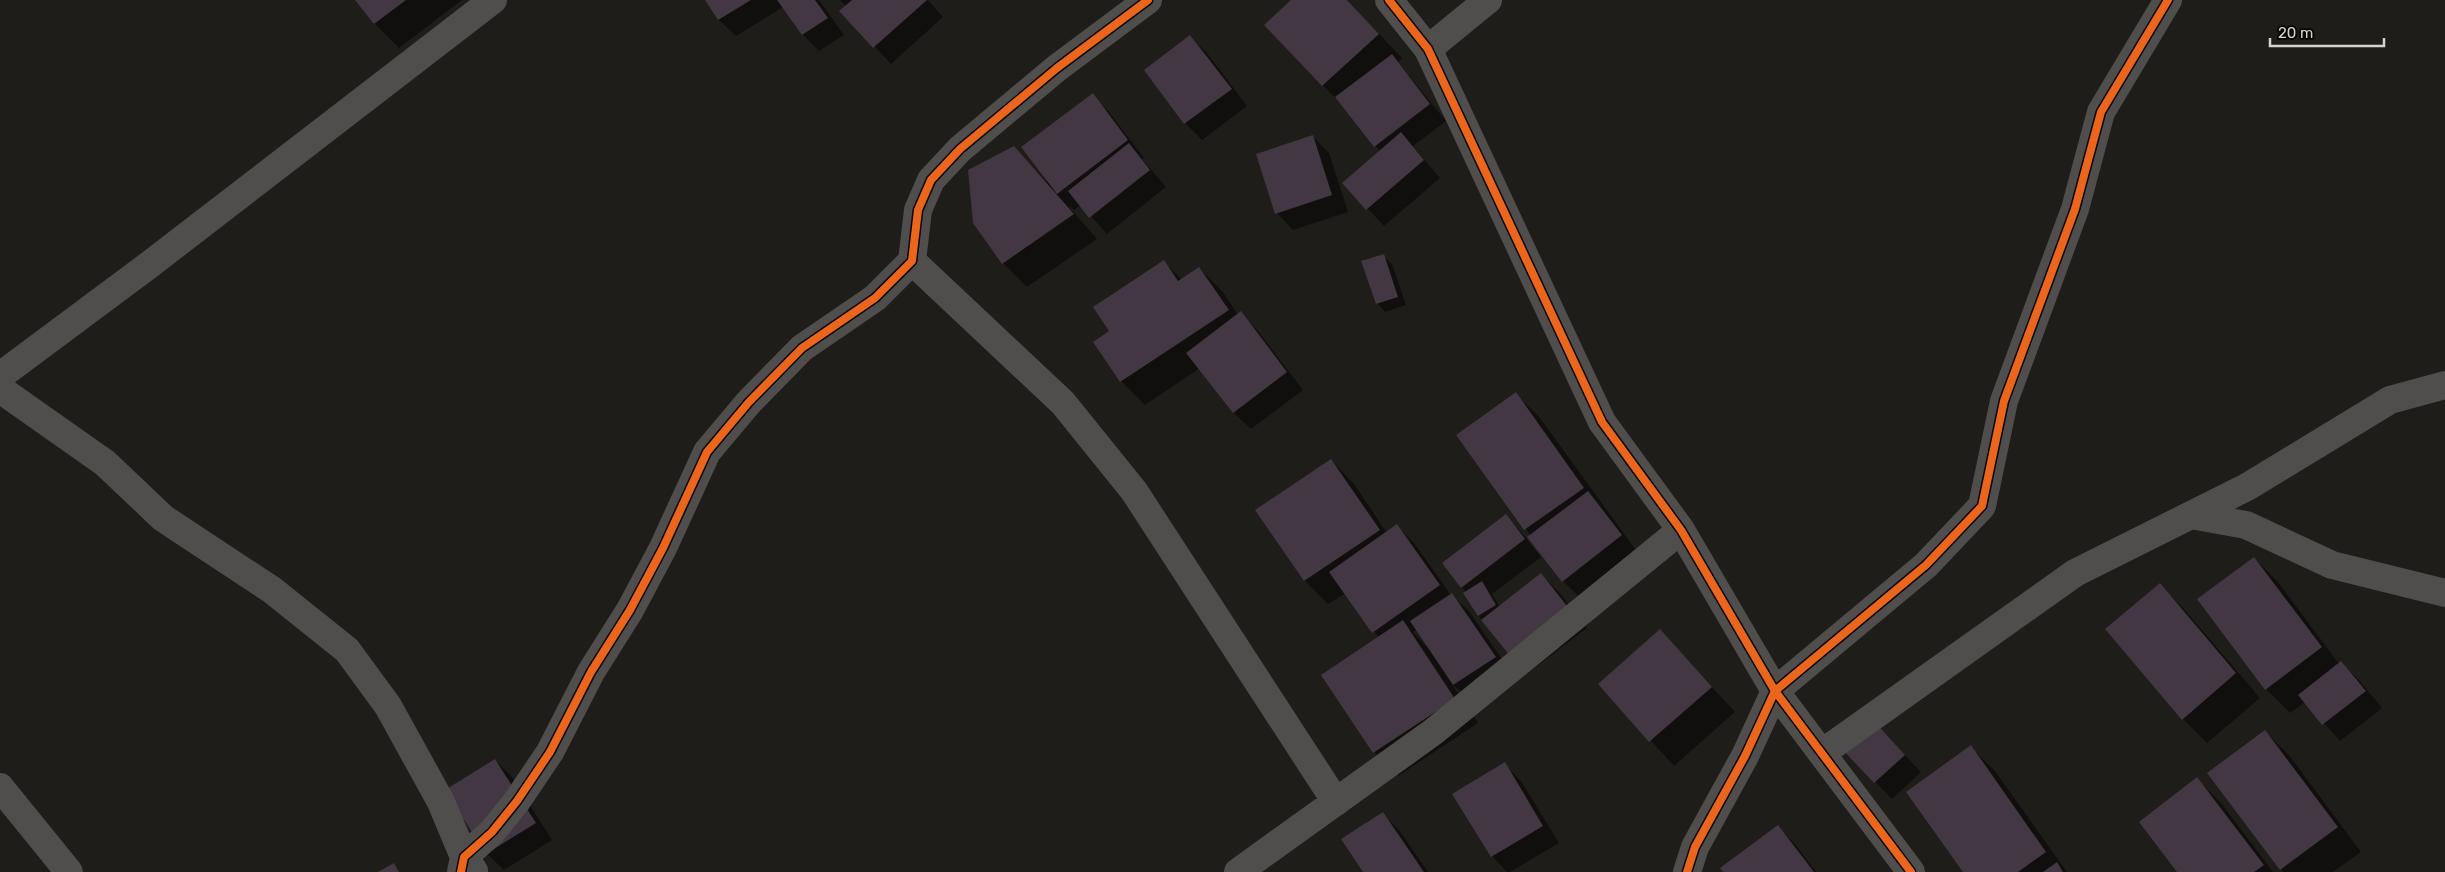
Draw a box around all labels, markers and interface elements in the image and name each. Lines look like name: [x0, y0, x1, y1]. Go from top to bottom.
scale bar: [2270, 15, 2384, 47]
text: 20 m: [2278, 24, 2313, 42]

